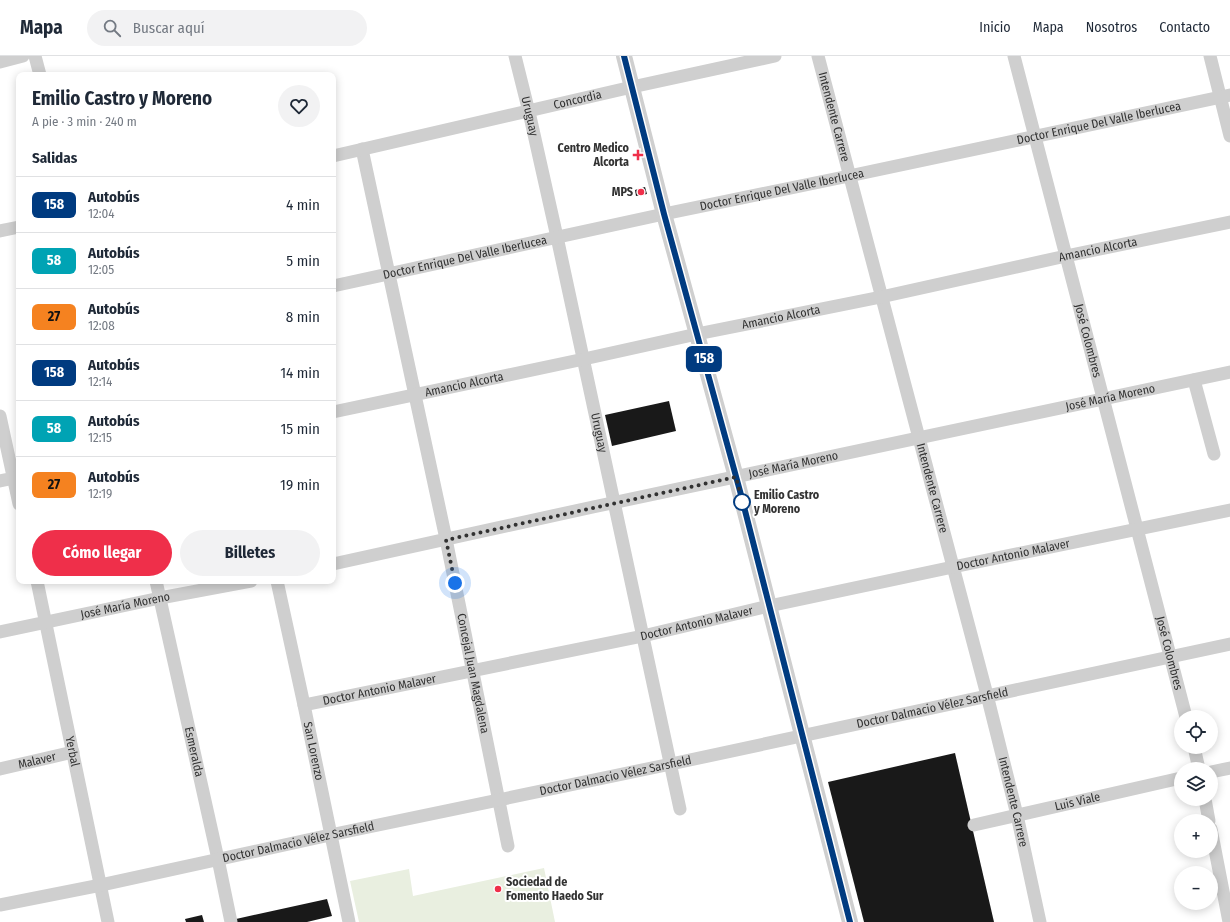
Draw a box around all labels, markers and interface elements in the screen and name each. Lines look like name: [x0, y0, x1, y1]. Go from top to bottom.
search box: [87, 10, 367, 46]
text: Mapa: [20, 16, 63, 39]
icon: search: [101, 17, 123, 39]
text: Buscar aquí: [133, 19, 205, 37]
text: Inicio: [979, 19, 1011, 36]
text: Mapa: [1033, 19, 1064, 36]
text: Nosotros: [1086, 19, 1137, 36]
text: Contacto: [1159, 19, 1210, 36]
street label: Intendente Carrere: [816, 70, 853, 163]
button: heart: [278, 85, 320, 127]
text: Emilio Castro y Moreno: [32, 87, 212, 110]
street label: Concordia: [552, 87, 603, 112]
street label: Uruguay: [518, 95, 541, 138]
street label: Doctor Enrique Del Valle Iberlucea: [1016, 99, 1182, 147]
text: A pie · 3 min · 240 m: [32, 114, 137, 129]
place label: Centro Medico Alcorta: [558, 141, 630, 169]
text: Salidas: [32, 149, 77, 167]
marker: Centro Medico Alcorta: [632, 149, 644, 161]
street label: Doctor Enrique Del Valle Iberlucea: [698, 166, 865, 213]
place label: MPS: [612, 185, 633, 199]
marker: MPS: [636, 187, 646, 197]
text: Autobús: [88, 188, 139, 206]
text: 158: [44, 196, 64, 213]
text: 4 min: [286, 196, 320, 214]
text: 12:04: [88, 206, 115, 221]
street label: Doctor Enrique Del Valle Iberlucea: [382, 233, 548, 282]
street label: Amancio Alcorta: [1057, 234, 1138, 264]
text: Autobús: [88, 244, 139, 262]
text: 58: [47, 252, 61, 269]
text: 5 min: [286, 252, 320, 270]
text: 12:05: [88, 262, 114, 277]
text: Autobús: [88, 300, 139, 318]
street label: Amancio Alcorta: [741, 302, 822, 332]
street label: José Colombres: [1072, 302, 1104, 379]
text: 27: [48, 308, 60, 325]
text: 8 min: [286, 308, 320, 326]
text: 12:08: [88, 318, 115, 333]
line badge: 158: [681, 346, 727, 372]
text: 158: [694, 350, 714, 367]
text: Autobús: [88, 356, 139, 374]
text: 158: [44, 364, 64, 381]
text: 14 min: [280, 364, 320, 382]
street label: Amancio Alcorta: [424, 369, 505, 399]
text: 12:14: [88, 374, 112, 389]
street label: José María Moreno: [1064, 381, 1156, 414]
street label: Uruguay: [588, 411, 610, 455]
text: Autobús: [88, 412, 139, 430]
text: 58: [47, 420, 61, 437]
text: 15 min: [281, 420, 320, 438]
text: 12:15: [88, 430, 112, 445]
street label: Intendente Carrere: [914, 442, 951, 535]
street label: José María Moreno: [747, 448, 839, 481]
text: Autobús: [88, 468, 139, 486]
text: 27: [48, 476, 60, 493]
text: 19 min: [280, 476, 320, 494]
text: 12:19: [88, 486, 112, 501]
place label: Emilio Castro y Moreno: [753, 488, 820, 516]
marker: Emilio Castro y Moreno: [733, 493, 751, 511]
button: Cómo llegar: [32, 530, 172, 576]
button: Billetes: [180, 530, 320, 576]
street label: Doctor Antonio Malaver: [955, 536, 1072, 573]
your location: [445, 573, 465, 593]
street label: José María Moreno: [79, 589, 171, 622]
street label: Doctor Antonio Malaver: [639, 603, 755, 643]
street label: Concejal Juan Magdalena: [454, 612, 492, 735]
street label: José Colombres: [1153, 615, 1186, 691]
street label: Doctor Antonio Malaver: [322, 671, 438, 708]
street label: Doctor Dalmacio Vélez Sarsfield: [855, 685, 1010, 731]
map controls: [1174, 710, 1218, 910]
button: locate: [1174, 710, 1218, 754]
street label: San Lorenzo: [301, 721, 326, 782]
street label: Esmeralda: [182, 725, 206, 778]
street label: Yerbal: [62, 735, 82, 768]
street label: Malaver: [17, 749, 58, 772]
street label: Doctor Dalmacio Vélez Sarsfield: [538, 753, 693, 798]
street label: Intendente Carrere: [996, 755, 1031, 848]
button: layers: [1174, 762, 1218, 806]
street label: Luis Viale: [1053, 790, 1102, 813]
button: +: [1174, 814, 1218, 858]
street label: Doctor Dalmacio Vélez Sarsfield: [221, 819, 376, 865]
button: −: [1174, 866, 1218, 910]
place label: Sociedad de Fomento Haedo Sur: [506, 875, 604, 903]
marker: Sociedad de Fomento Haedo Sur: [493, 884, 503, 894]

